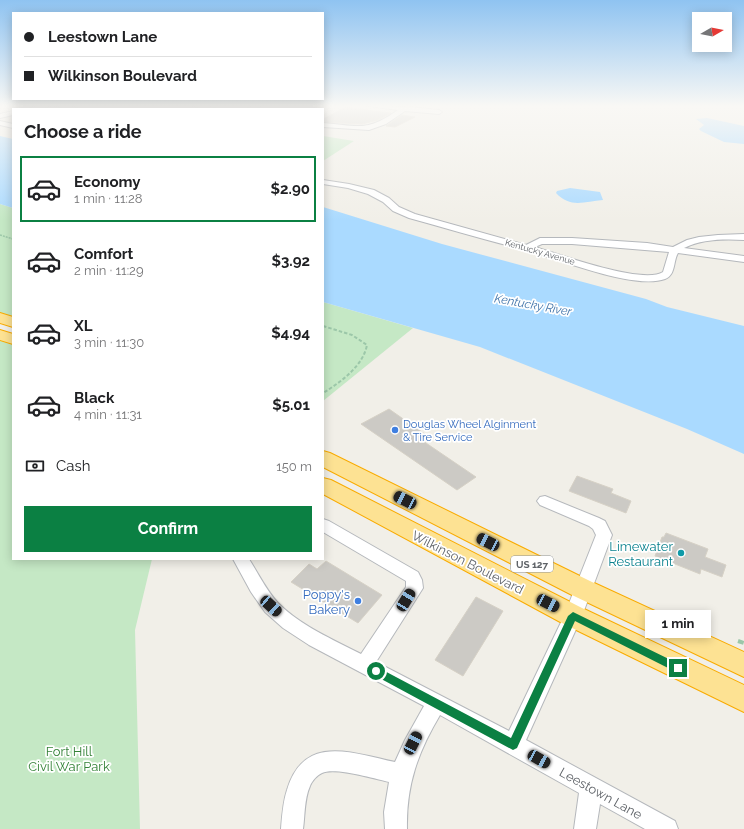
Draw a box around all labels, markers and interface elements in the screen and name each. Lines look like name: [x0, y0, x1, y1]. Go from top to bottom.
north arrow: [692, 12, 732, 52]
map controls: [692, 12, 732, 52]
text: Leestown Lane: [48, 28, 157, 46]
text: Wilkinson Boulevard: [48, 67, 197, 85]
text: Choose a ride: [24, 121, 142, 142]
icon: car: [26, 171, 62, 207]
text: Economy: [74, 173, 141, 191]
text: $2.90: [271, 180, 310, 198]
text: 1 min · 11:28: [74, 191, 142, 206]
street label: Kentucky Avenue: [504, 237, 577, 267]
icon: car: [26, 243, 62, 279]
text: Comfort: [74, 245, 133, 263]
text: $3.92: [272, 252, 310, 270]
text: 2 min · 11:29: [74, 263, 144, 278]
water label: Kentucky River: [493, 291, 574, 319]
icon: car: [26, 315, 62, 351]
text: XL: [74, 317, 92, 335]
text: $4.94: [271, 324, 310, 342]
text: 3 min · 11:30: [74, 335, 144, 350]
icon: car: [26, 387, 62, 423]
text: Black: [74, 389, 114, 407]
text: $5.01: [272, 396, 310, 414]
text: 4 min · 11:31: [74, 407, 142, 422]
place label: Douglas Wheel Alginment & Tire Service: [403, 418, 536, 444]
marker: Douglas Wheel Alginment & Tire Service: [390, 425, 400, 435]
icon: cash: [24, 455, 46, 477]
text: Cash: [56, 457, 90, 475]
text: 150 m: [276, 459, 312, 474]
car: [392, 489, 418, 511]
button: Confirm: [24, 506, 312, 552]
street label: Wilkinson Boulevard: [409, 528, 526, 597]
car: [475, 531, 501, 553]
place label: Limewater Restaurant: [608, 539, 674, 569]
marker: Limewater Restaurant: [676, 548, 686, 558]
road number: US 127: [511, 556, 553, 572]
place label: Poppy's Bakery: [303, 587, 350, 617]
car: [395, 587, 417, 613]
car: [535, 592, 561, 614]
car: [258, 594, 284, 618]
marker: Poppy's Bakery: [353, 596, 363, 606]
callout: 1 min: [645, 610, 711, 638]
text: 1 min: [662, 616, 694, 631]
route end: [669, 659, 687, 677]
route start: [367, 662, 385, 680]
car: [402, 730, 424, 756]
park label: Fort Hill Civil War Park: [28, 744, 110, 774]
car: [526, 748, 552, 770]
street label: Leestown Lane: [557, 765, 645, 822]

